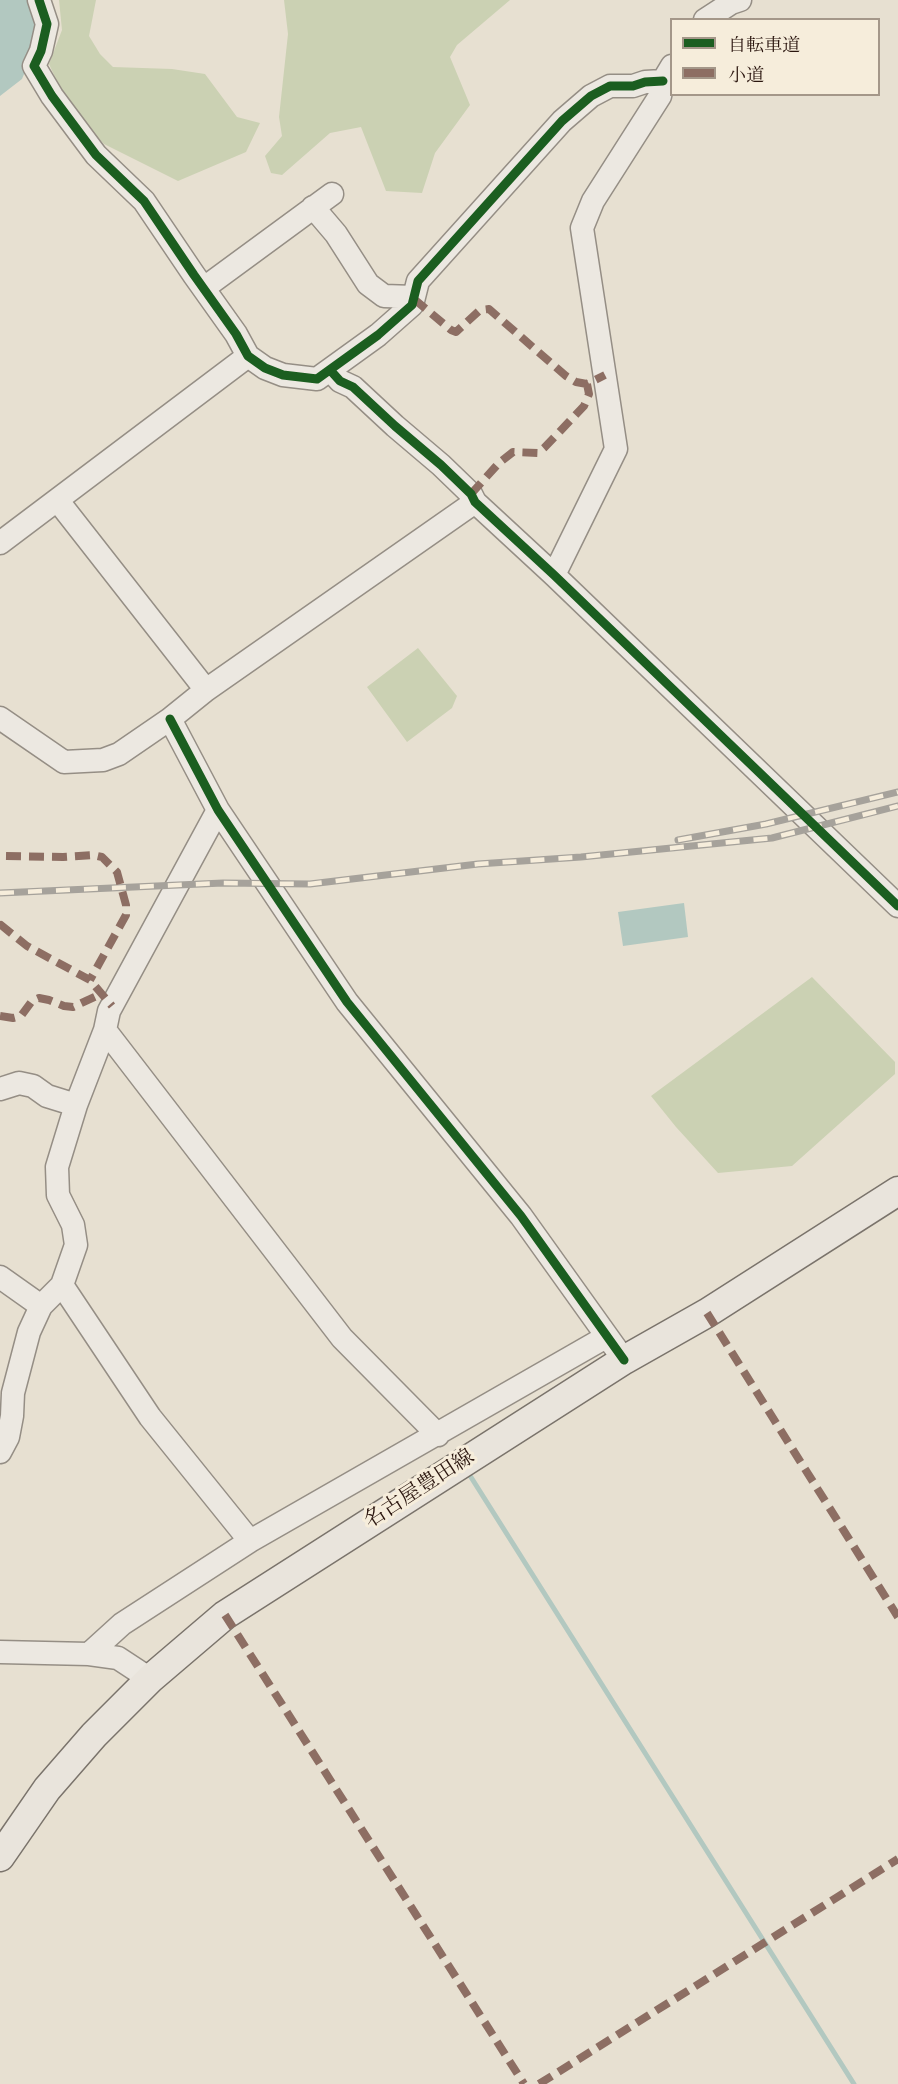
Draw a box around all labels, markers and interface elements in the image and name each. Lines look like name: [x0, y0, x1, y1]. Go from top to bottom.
legend: [670, 18, 880, 96]
text: 自転車道: [728, 34, 800, 57]
text: 小道: [728, 64, 764, 87]
street label: 名古屋豊田線: [360, 1445, 480, 1535]

